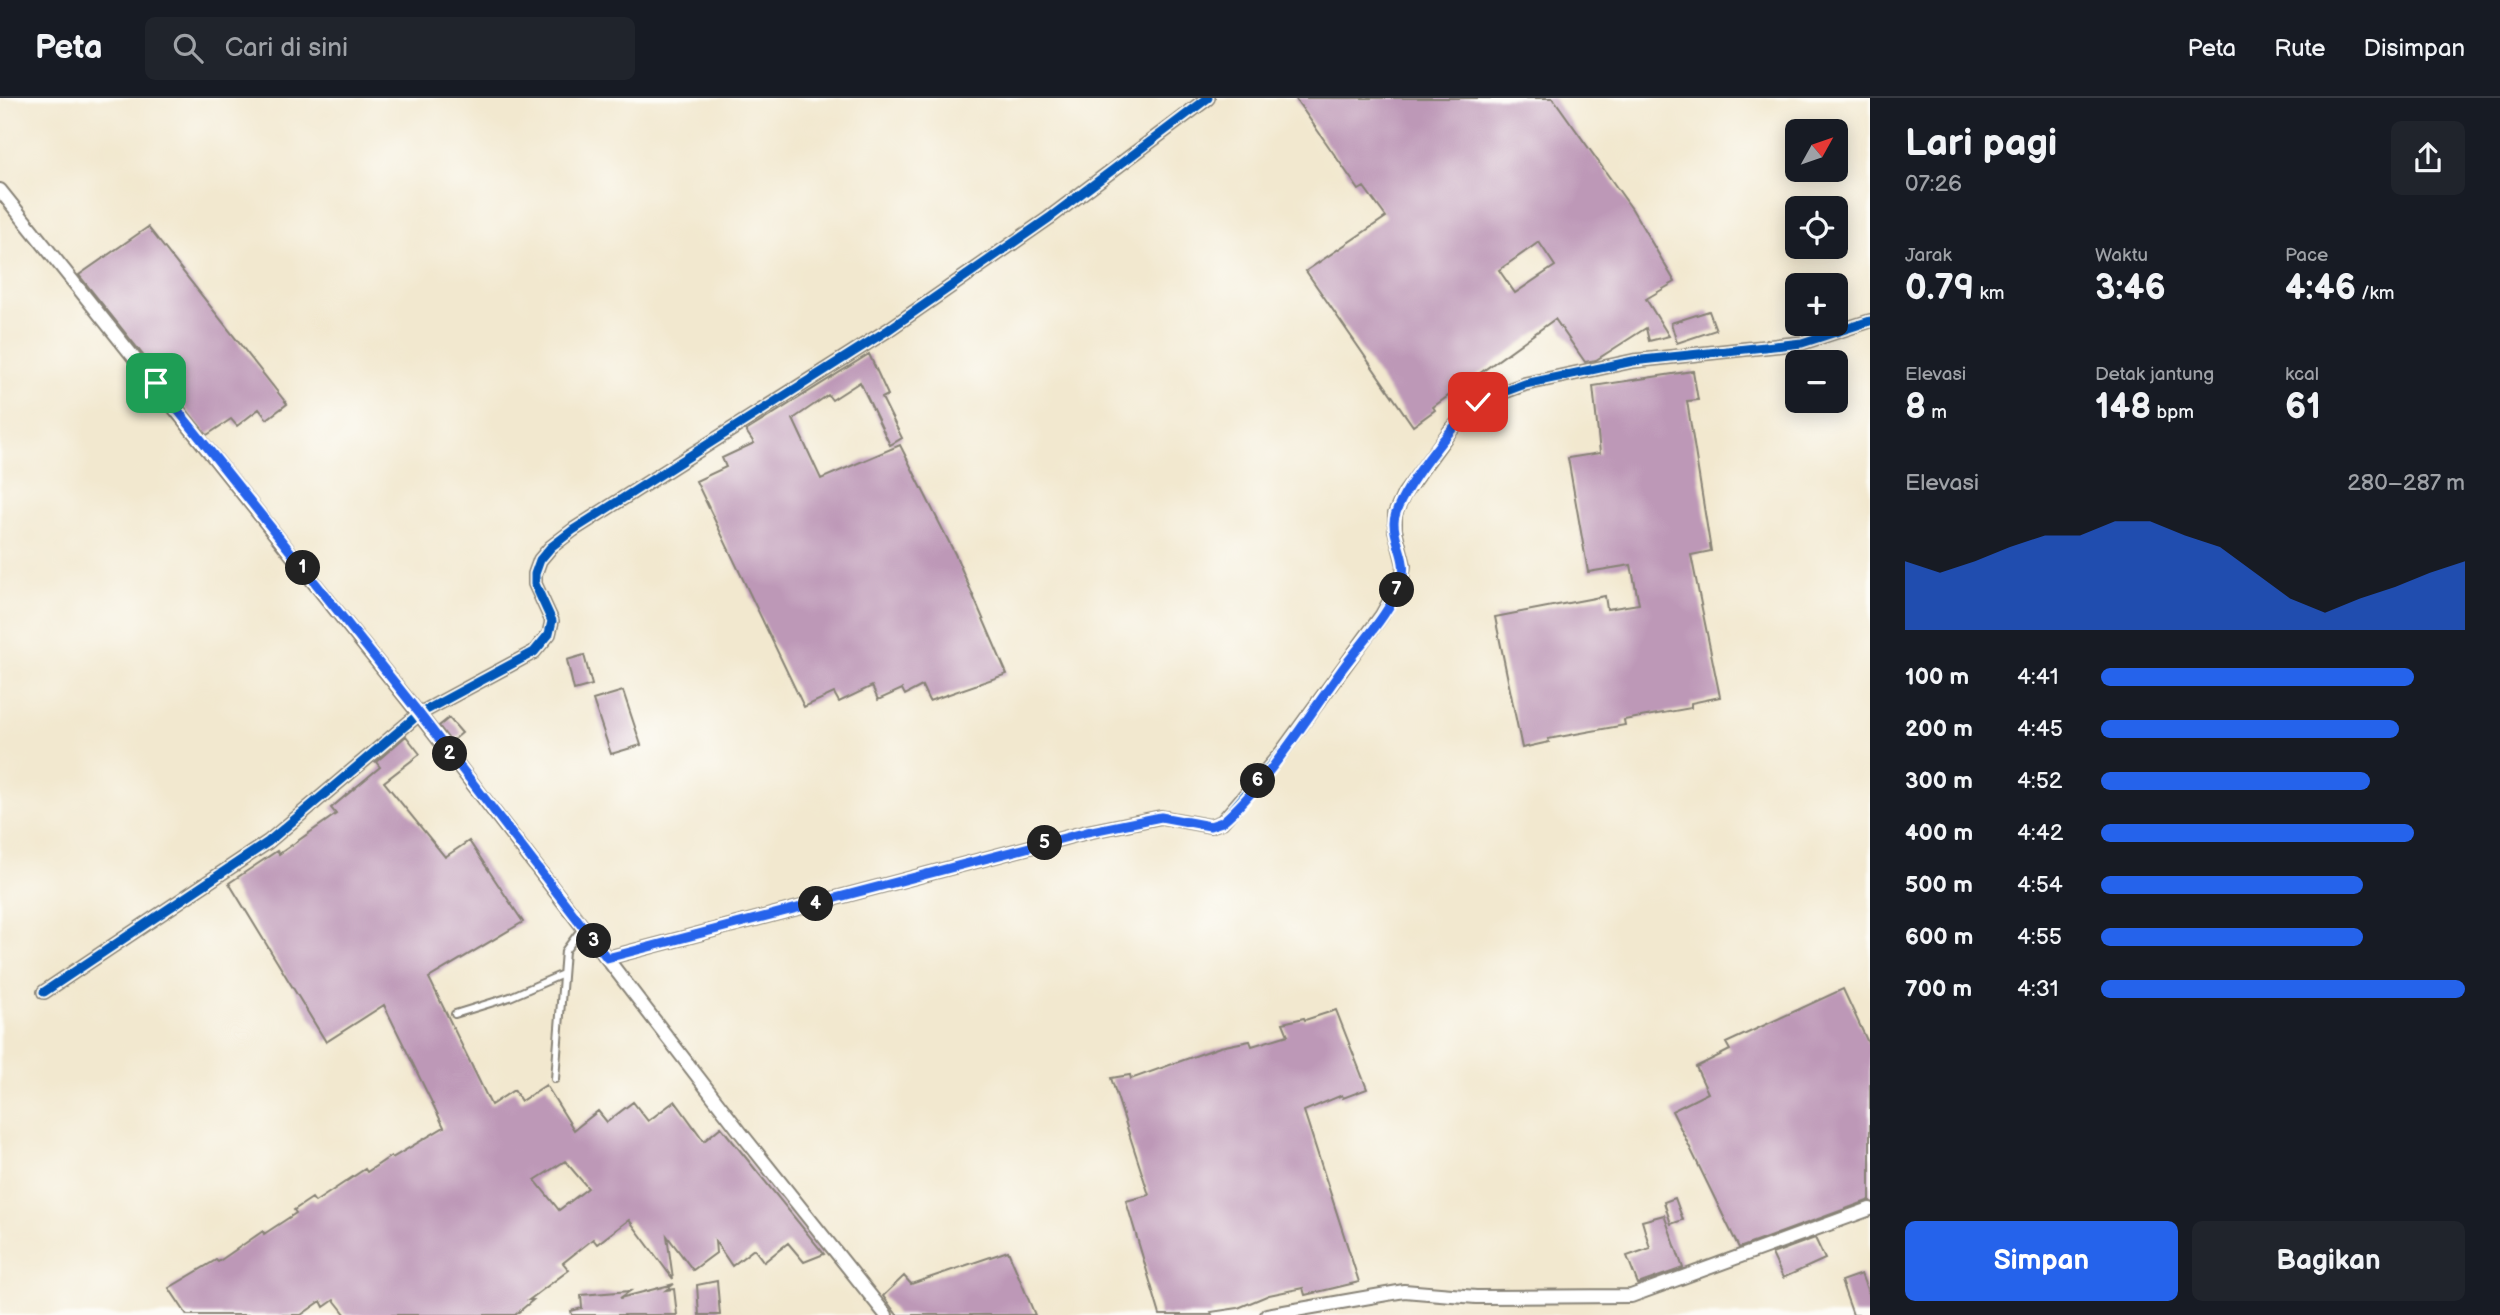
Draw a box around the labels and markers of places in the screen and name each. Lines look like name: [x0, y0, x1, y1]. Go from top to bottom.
pin: [126, 353, 186, 413]
pin: [1448, 372, 1508, 432]
pin: 1: [286, 550, 320, 586]
pin: 7: [1380, 573, 1414, 608]
pin: 2: [433, 736, 468, 772]
pin: 6: [1240, 764, 1276, 798]
pin: 5: [1028, 826, 1062, 860]
pin: 4: [798, 886, 834, 922]
pin: 3: [576, 924, 612, 958]

